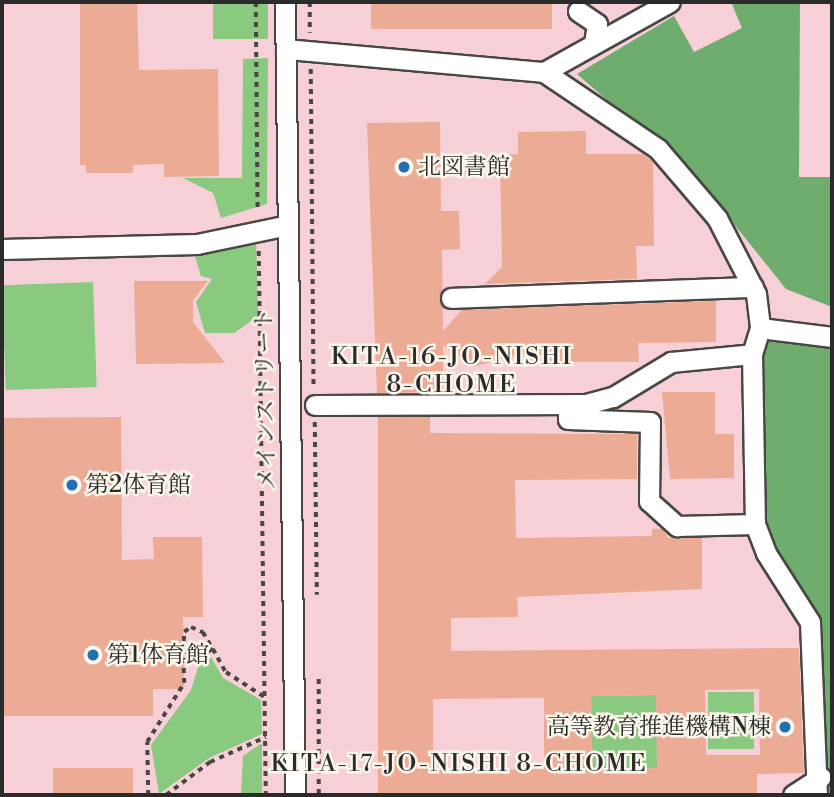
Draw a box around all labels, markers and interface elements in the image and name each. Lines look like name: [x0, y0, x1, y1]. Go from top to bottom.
place label: 北図書館: [418, 153, 510, 181]
marker: 北図書館: [396, 159, 412, 175]
street label: メインストリート: [251, 307, 281, 491]
district label: KITA-16-JO-NISHI 8-CHOME: [333, 344, 571, 400]
place label: 第2体育館: [86, 471, 191, 499]
marker: 第2体育館: [64, 477, 80, 493]
place label: 第1体育館: [107, 641, 209, 669]
marker: 第1体育館: [85, 647, 101, 663]
place label: 高等教育推進機構N棟: [547, 713, 771, 741]
marker: 高等教育推進機構N棟: [777, 719, 793, 735]
district label: KITA-17-JO-NISHI 8-CHOME: [273, 751, 645, 779]

